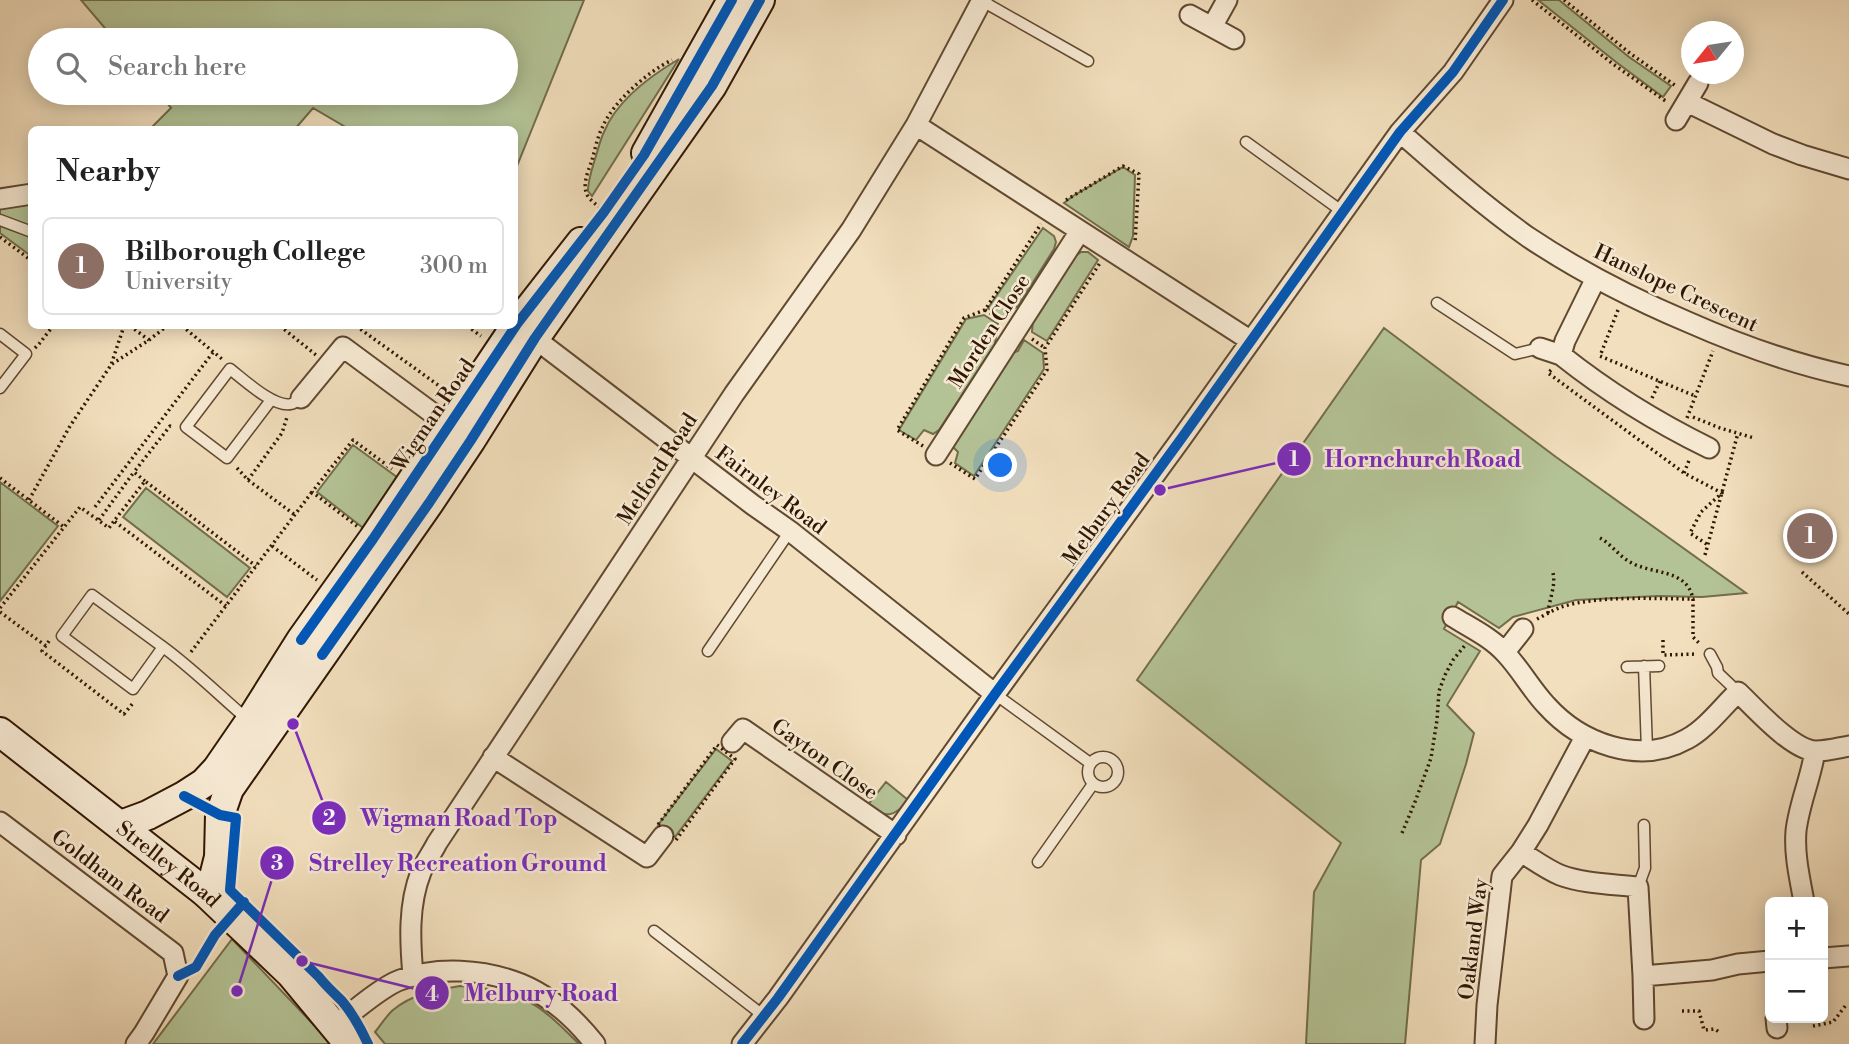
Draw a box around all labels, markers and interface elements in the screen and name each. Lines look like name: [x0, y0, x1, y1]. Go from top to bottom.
north arrow: [1681, 21, 1744, 84]
search box: [28, 28, 518, 105]
icon: search: [52, 48, 90, 86]
text: Search here: [108, 51, 247, 83]
text: Nearby: [56, 153, 160, 191]
text: Bilborough College: [125, 236, 366, 268]
street label: Hanslope Crescent: [1589, 239, 1762, 339]
text: 1: [75, 252, 87, 280]
text: 300 m: [420, 252, 488, 280]
text: University: [125, 268, 232, 296]
street label: Morden Close: [943, 270, 1036, 394]
street label: Wigman Road: [386, 354, 481, 478]
street label: Melford Road: [612, 409, 704, 530]
callout: Hornchurch Road: [1276, 437, 1536, 481]
street label: Fairnley Road: [710, 441, 831, 541]
text: Hornchurch Road: [1325, 446, 1522, 474]
text: 1: [1289, 447, 1299, 473]
your location: [983, 448, 1017, 482]
street label: Melbury Road: [1057, 448, 1156, 571]
pin: 1: [1787, 510, 1833, 562]
street label: Gayton Close: [766, 714, 883, 806]
callout: Wigman Road Top: [311, 796, 572, 840]
text: Wigman Road Top: [359, 805, 558, 833]
text: 2: [322, 806, 336, 832]
street label: Strelley Road: [111, 816, 225, 914]
street label: Goldham Road: [46, 824, 173, 929]
callout: Strelley Recreation Ground: [260, 841, 621, 885]
text: Strelley Recreation Ground: [309, 850, 607, 878]
text: 3: [271, 851, 283, 877]
street label: Oakland Way: [1454, 876, 1494, 1001]
map controls: [1765, 897, 1828, 1023]
button: +: [1765, 897, 1828, 960]
button: −: [1765, 960, 1828, 1023]
callout: Melbury Road: [415, 971, 633, 1015]
text: Melbury Road: [464, 980, 619, 1008]
text: 4: [425, 982, 439, 1008]

